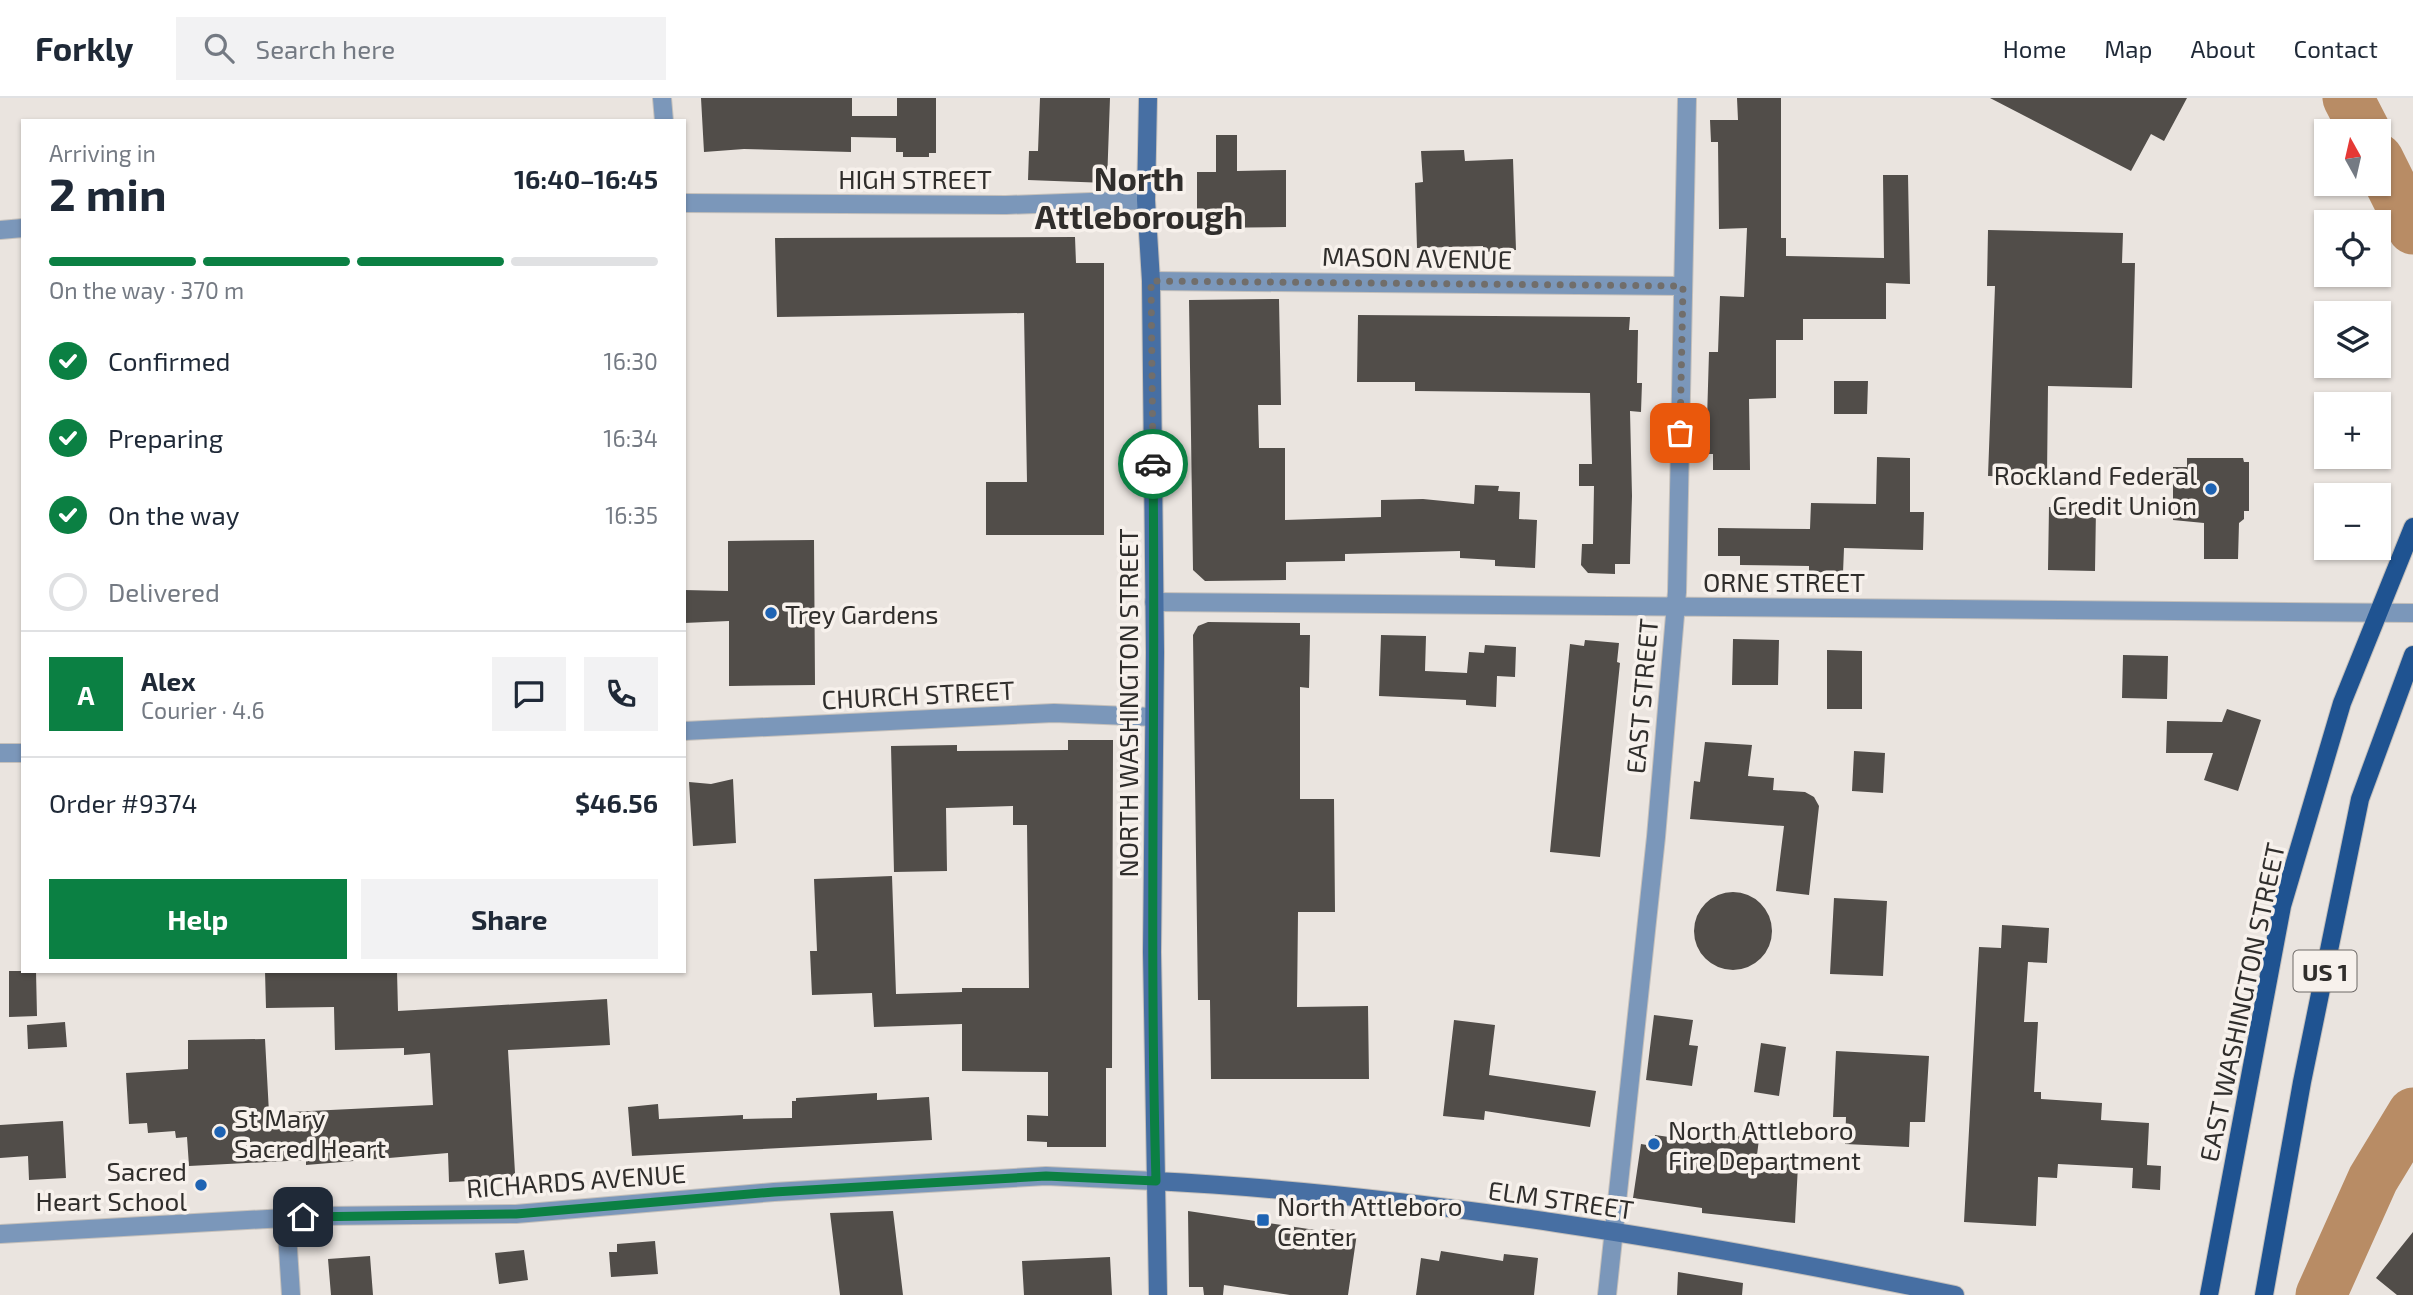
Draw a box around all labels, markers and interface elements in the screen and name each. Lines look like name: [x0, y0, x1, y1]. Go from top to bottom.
search box: [176, 17, 666, 80]
text: Forkly: [35, 28, 134, 68]
icon: search: [200, 29, 238, 67]
text: Search here: [256, 33, 395, 64]
text: Home: [2003, 34, 2066, 63]
text: Map: [2104, 34, 2152, 63]
text: About: [2190, 34, 2256, 63]
text: Contact: [2294, 34, 2378, 63]
north arrow: [2314, 119, 2390, 196]
map controls: [2314, 119, 2391, 560]
text: Arriving in: [49, 139, 156, 167]
district label: North Attleborough: [1035, 158, 1243, 236]
text: 16:40–16:45: [514, 163, 658, 194]
street label: HIGH STREET: [838, 163, 992, 194]
text: 2 min: [49, 165, 167, 220]
button: locate: [2314, 210, 2391, 287]
street label: MASON AVENUE: [1322, 240, 1512, 274]
text: On the way · 370 m: [49, 276, 244, 304]
button: layers: [2314, 301, 2391, 378]
icon: check: [49, 342, 87, 380]
text: Confirmed: [108, 345, 231, 376]
text: 16:30: [604, 347, 658, 375]
button: +: [2314, 392, 2391, 469]
pin: [1650, 403, 1710, 463]
icon: bag: [1661, 414, 1699, 452]
icon: check: [49, 419, 87, 457]
text: Preparing: [108, 422, 223, 453]
text: 16:34: [603, 424, 658, 452]
courier: [1118, 429, 1188, 499]
icon: car: [1134, 445, 1172, 483]
place label: Rockland Federal Credit Union: [1994, 459, 2197, 520]
marker: Rockland Federal Credit Union: [2203, 481, 2219, 497]
button: −: [2314, 483, 2391, 560]
icon: check: [49, 496, 87, 534]
text: On the way: [108, 499, 239, 530]
text: 16:35: [605, 501, 658, 529]
street label: NORTH WASHINGTON STREET: [1112, 528, 1143, 878]
street label: ORNE STREET: [1703, 566, 1865, 597]
text: Delivered: [108, 576, 220, 607]
place label: Trey Gardens: [785, 598, 939, 629]
marker: Trey Gardens: [763, 605, 779, 621]
street label: EAST STREET: [1619, 617, 1663, 775]
button: chat: [492, 657, 566, 731]
button: phone: [584, 657, 658, 731]
text: Alex: [141, 665, 196, 696]
street label: CHURCH STREET: [821, 673, 1015, 715]
text: A: [78, 679, 94, 710]
text: Courier · 4.6: [141, 696, 265, 724]
text: Order #9374: [49, 787, 198, 818]
text: $46.56: [575, 787, 658, 818]
street label: EAST WASHINGTON STREET: [2192, 840, 2290, 1164]
button: Help: [49, 879, 347, 959]
button: Share: [361, 879, 658, 959]
road number: US 1: [2294, 950, 2356, 992]
place label: St Mary Sacred Heart: [234, 1102, 386, 1163]
place label: North Attleboro Fire Department: [1668, 1114, 1861, 1175]
marker: St Mary Sacred Heart: [212, 1124, 228, 1140]
marker: North Attleboro Fire Department: [1646, 1136, 1662, 1152]
place label: Sacred Heart School: [36, 1155, 187, 1216]
street label: RICHARDS AVENUE: [465, 1157, 687, 1203]
street label: ELM STREET: [1486, 1173, 1636, 1225]
marker: Sacred Heart School: [193, 1177, 209, 1193]
pin: [273, 1187, 333, 1247]
place label: North Attleboro Center: [1277, 1190, 1463, 1251]
icon: home: [284, 1198, 322, 1236]
marker: North Attleboro Center: [1255, 1212, 1271, 1228]

